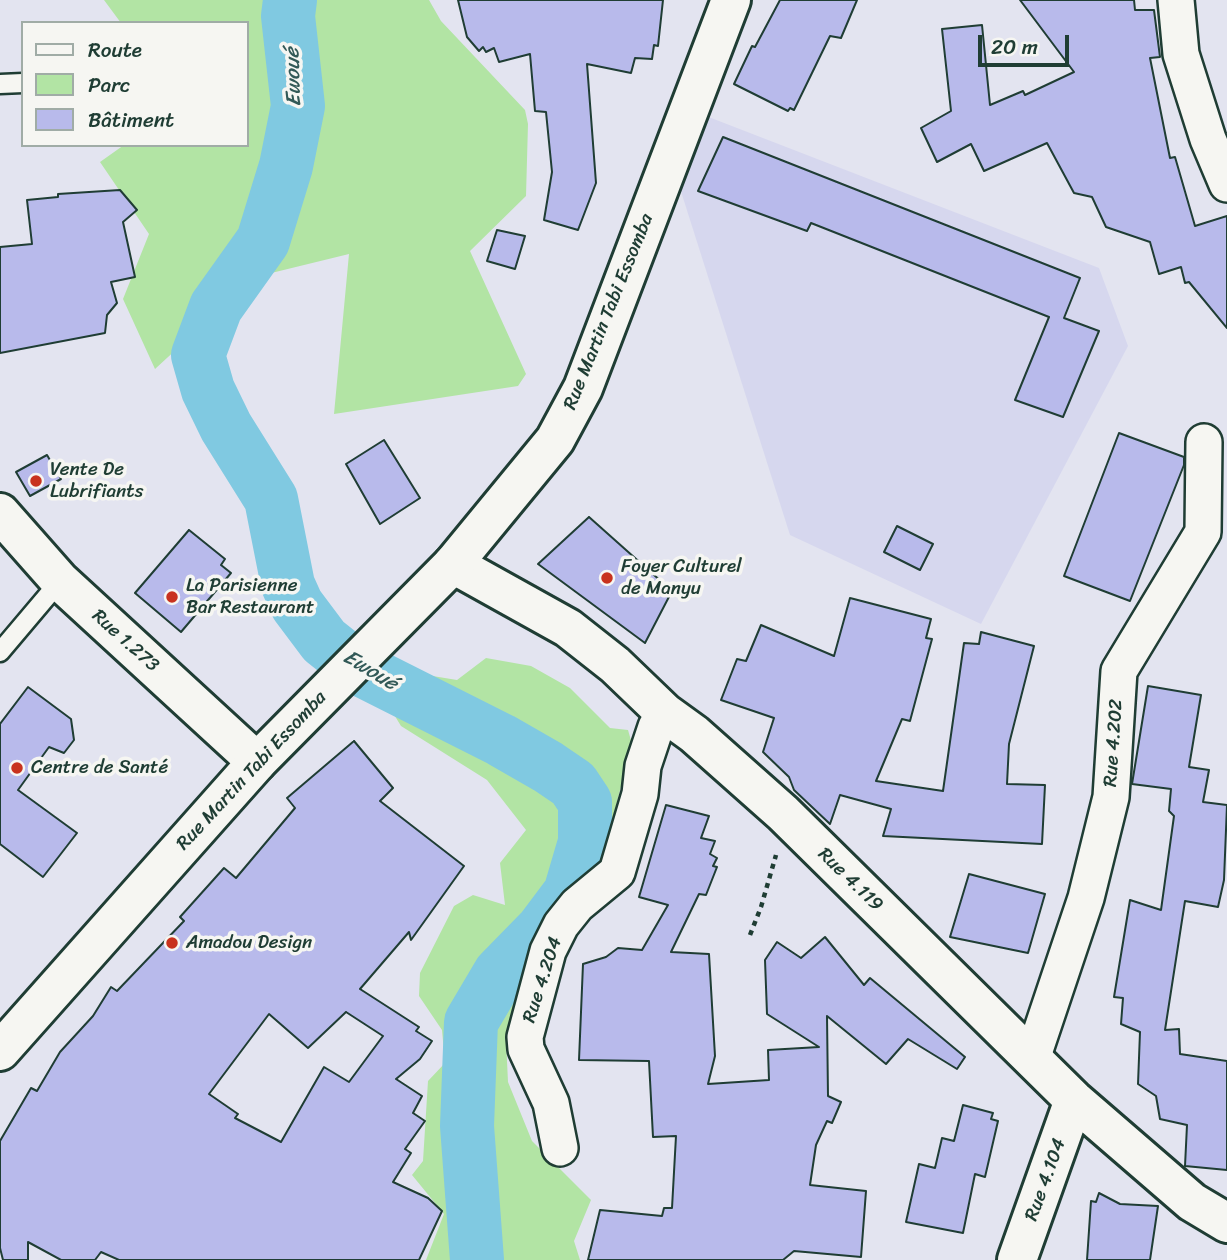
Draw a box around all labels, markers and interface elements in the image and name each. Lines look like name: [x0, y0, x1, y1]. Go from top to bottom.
legend: [21, 21, 248, 147]
scale bar: [982, 21, 1073, 65]
text: 20 m: [991, 28, 1038, 66]
text: Route: [88, 31, 142, 69]
water label: Ewoué: [280, 47, 308, 107]
text: Parc: [88, 66, 130, 104]
text: Bâtiment: [88, 101, 174, 139]
street label: Rue Martin Tabi Essomba: [559, 211, 659, 413]
place label: Vente De Lubrifiants: [50, 459, 143, 503]
marker: Vente De Lubrifiants: [28, 473, 44, 489]
place label: Foyer Culturel de Manyu: [621, 556, 742, 600]
marker: Foyer Culturel de Manyu: [599, 570, 615, 586]
place label: La Parisienne Bar Restaurant: [186, 575, 314, 619]
marker: La Parisienne Bar Restaurant: [164, 589, 180, 605]
street label: Rue 1.273: [87, 605, 163, 677]
water label: Ewoué: [338, 645, 402, 697]
street label: Rue Martin Tabi Essomba: [172, 687, 332, 855]
street label: Rue 4.202: [1100, 698, 1128, 788]
place label: Centre de Santé: [31, 757, 168, 779]
marker: Centre de Santé: [9, 760, 25, 776]
street label: Rue 4.119: [813, 843, 887, 917]
place label: Amadou Design: [186, 932, 312, 954]
street label: Rue 4.204: [518, 934, 568, 1026]
marker: Amadou Design: [164, 935, 180, 951]
street label: Rue 4.104: [1021, 1136, 1071, 1224]

